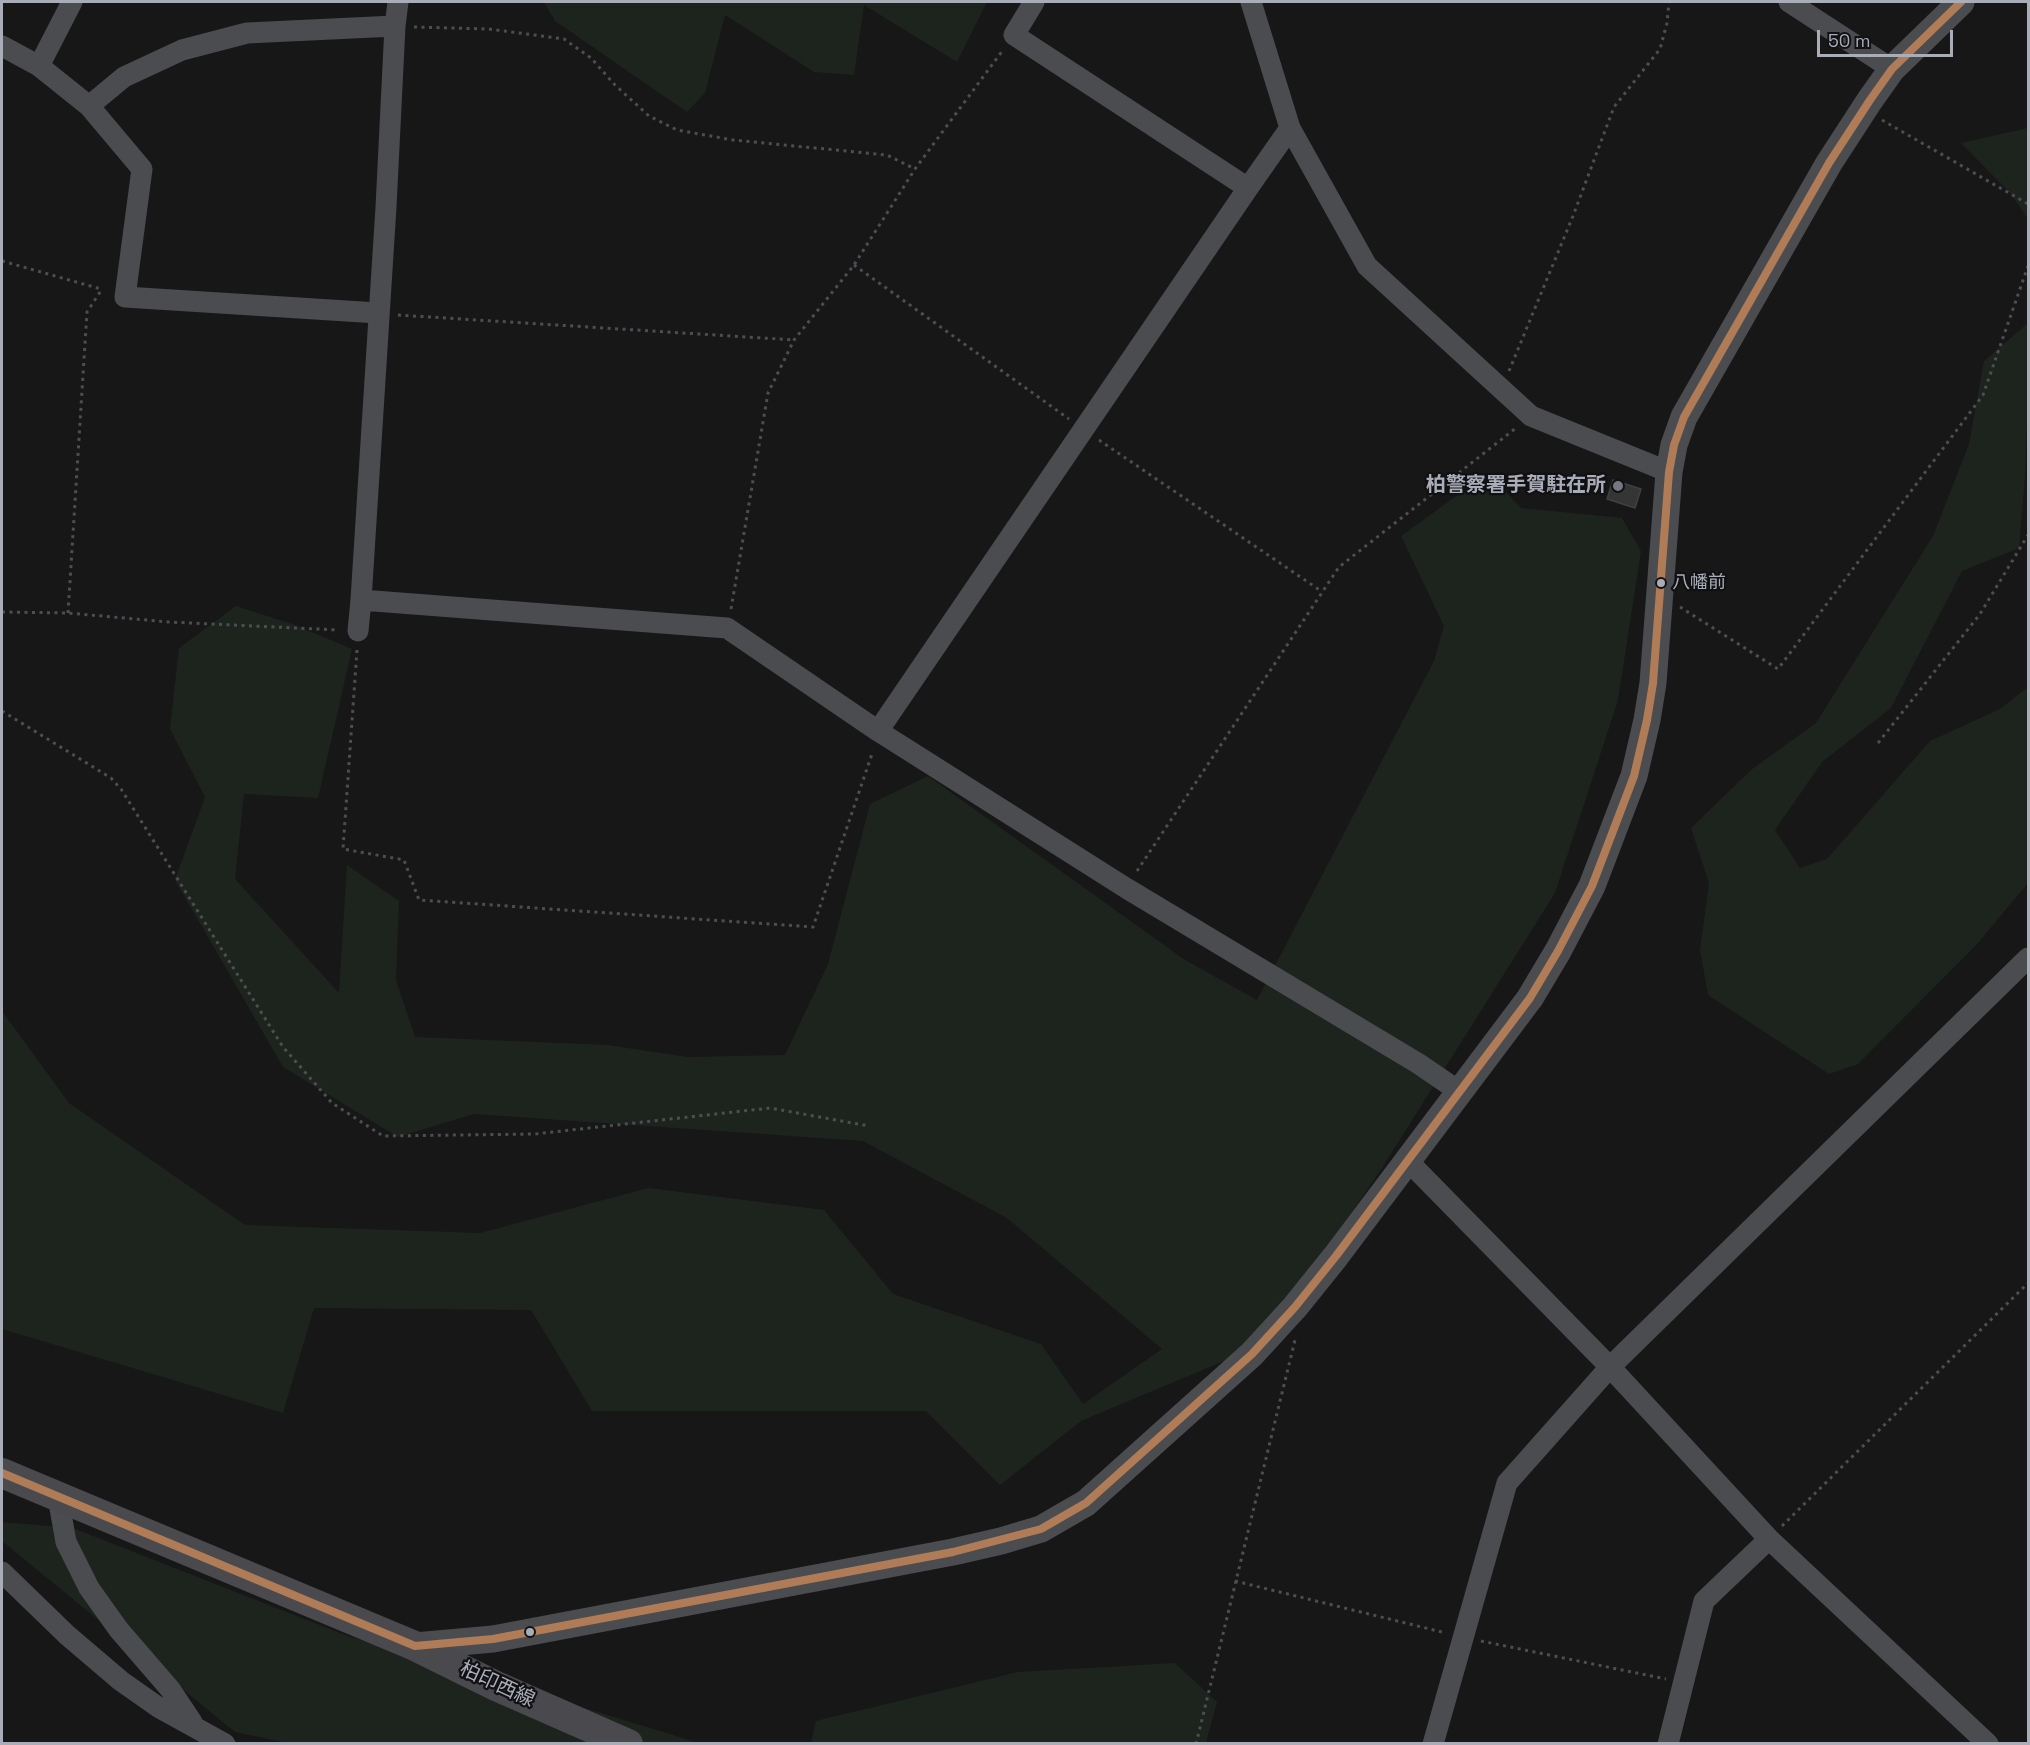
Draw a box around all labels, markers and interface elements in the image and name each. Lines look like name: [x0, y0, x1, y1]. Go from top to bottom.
scale bar: [1820, 18, 1956, 56]
text: 50 m: [1828, 29, 1870, 52]
place label: 柏警察署手賀駐在所: [1426, 474, 1606, 498]
marker: 柏警察署手賀駐在所: [1611, 479, 1625, 493]
place label: 八幡前: [1672, 572, 1726, 594]
marker: 八幡前: [1655, 577, 1667, 589]
unlabelled marker: [524, 1626, 536, 1638]
street label: 柏印西線: [456, 1657, 538, 1713]

